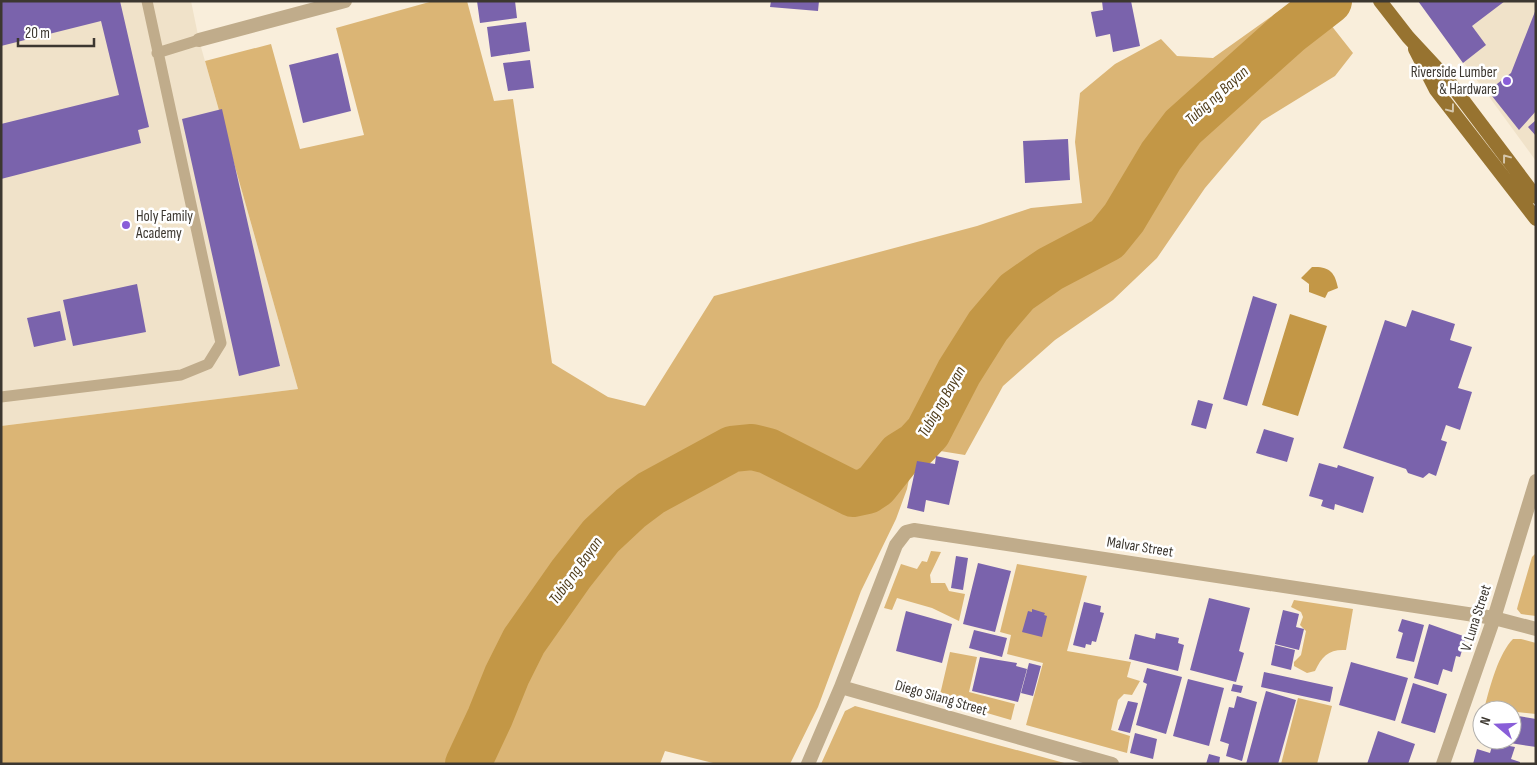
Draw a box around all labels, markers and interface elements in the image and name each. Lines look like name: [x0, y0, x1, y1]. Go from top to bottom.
scale bar: [18, 15, 94, 47]
text: 20 m: [25, 24, 50, 43]
water label: Tubig ng Bayan: [1182, 63, 1253, 129]
place label: Riverside Lumber & Hardware: [1411, 63, 1498, 99]
marker: Riverside Lumber & Hardware: [1501, 75, 1513, 87]
one-way arrow: [1445, 103, 1454, 113]
one-way arrow: [1504, 155, 1512, 164]
place label: Holy Family Academy: [135, 207, 193, 243]
marker: Holy Family Academy: [120, 219, 132, 231]
water label: Tubig ng Bayan: [914, 363, 970, 441]
street label: Malvar Street: [1105, 532, 1175, 562]
water label: Tubig ng Bayan: [545, 533, 607, 608]
street label: V. Luna Street: [1456, 582, 1496, 654]
street label: Diego Silang Street: [893, 676, 990, 720]
north arrow: [1472, 700, 1522, 750]
text: N: [1476, 715, 1494, 727]

